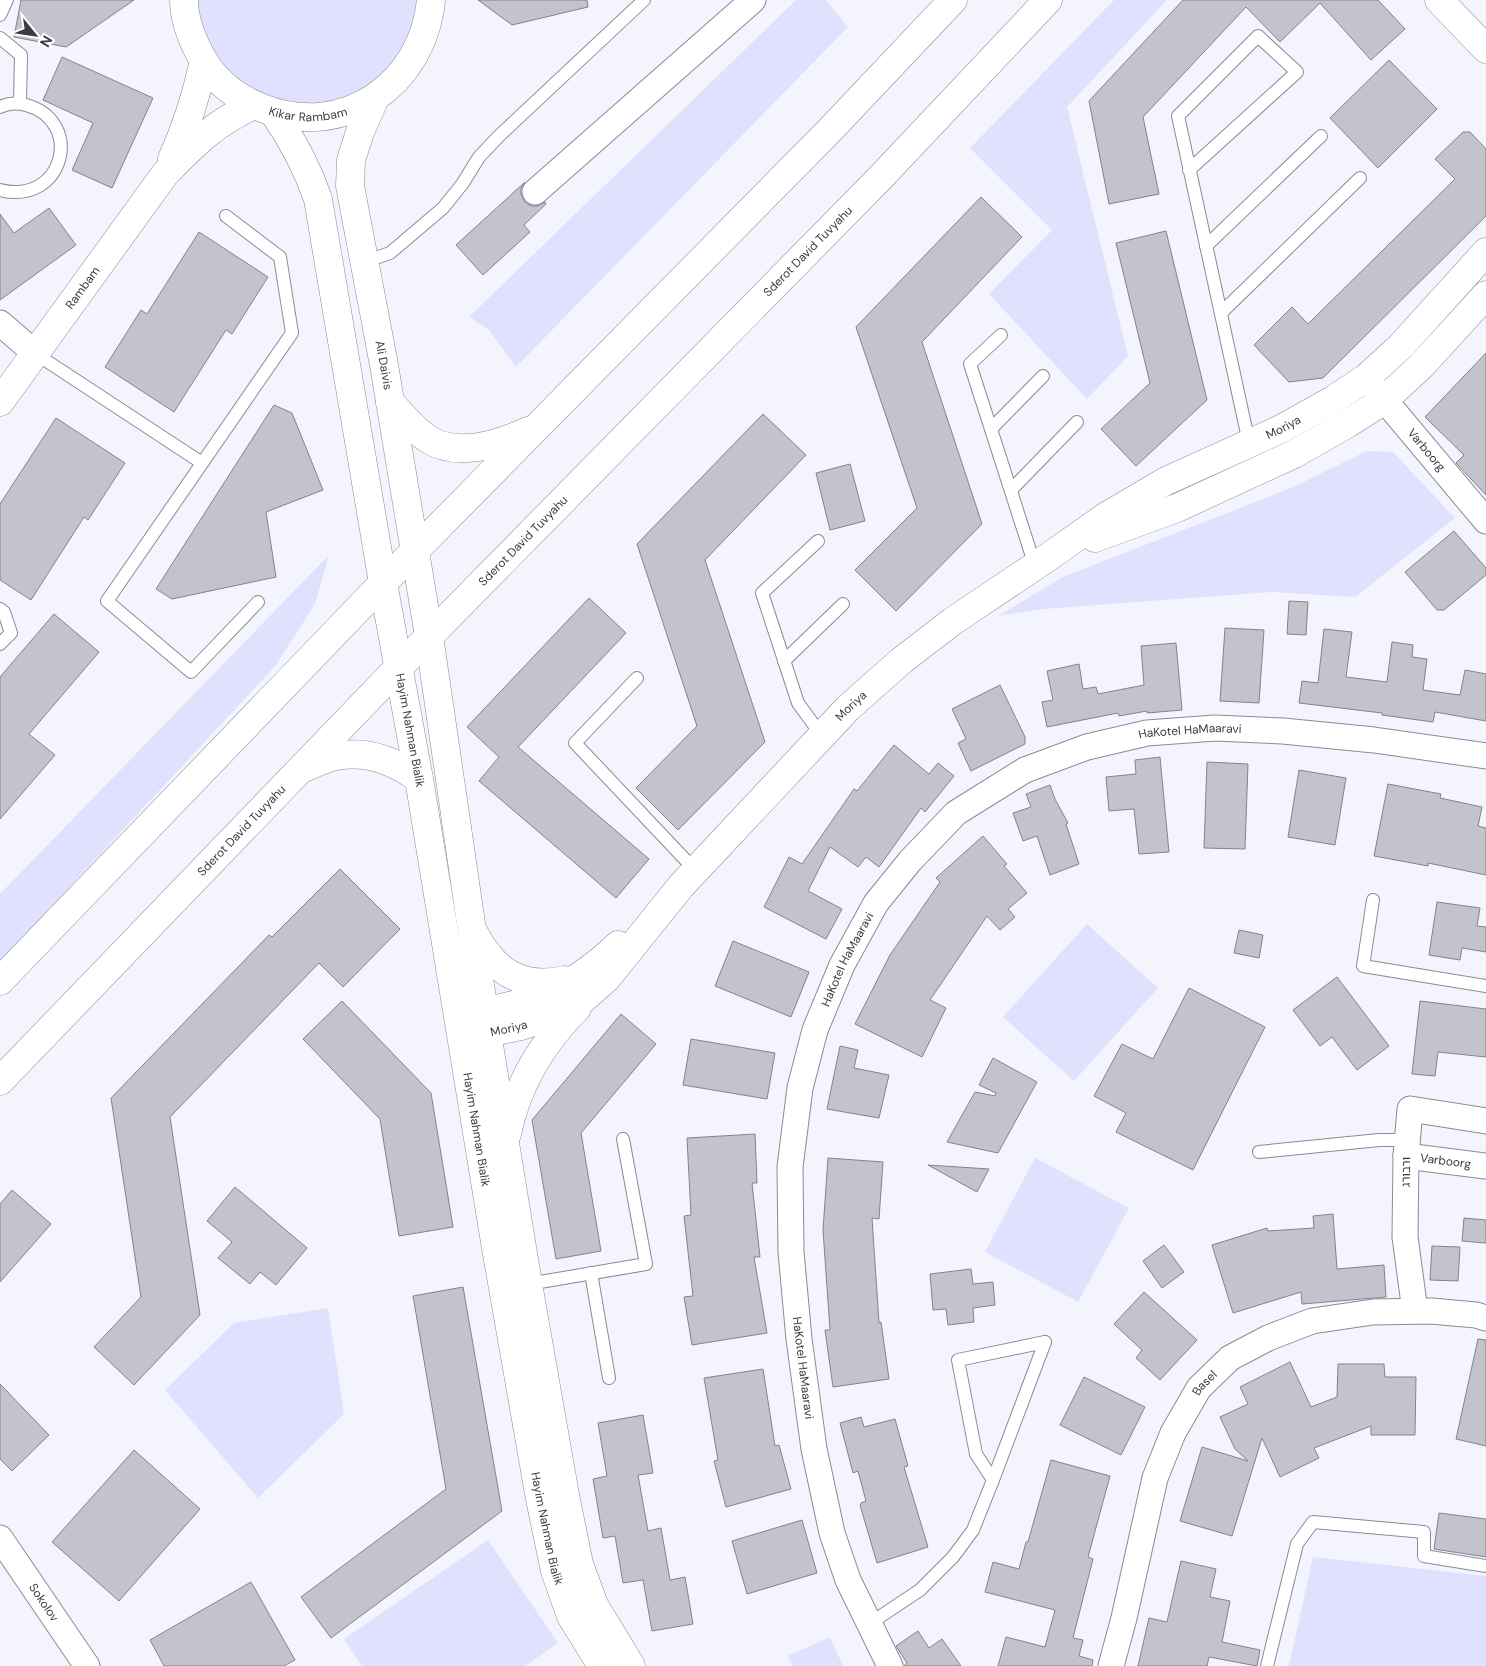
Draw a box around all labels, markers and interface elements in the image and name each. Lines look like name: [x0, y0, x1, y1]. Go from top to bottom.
north arrow: [10, 10, 60, 60]
text: N: [36, 33, 57, 50]
street label: Kikar Rambam: [267, 103, 349, 125]
street label: Sderot David Tuvyahu: [760, 203, 856, 300]
street label: Rambam: [62, 263, 103, 312]
street label: Ali Daivis: [372, 339, 396, 391]
street label: Moriya: [1263, 412, 1304, 443]
street label: Varboorg: [1404, 425, 1449, 475]
street label: Sderot David Tuvyahu: [475, 492, 571, 589]
street label: Hayim Nahman Bialik: [392, 672, 428, 788]
street label: Moriya: [832, 687, 870, 725]
street label: HaKotel HaMaaravi: [1137, 720, 1242, 743]
street label: Sderot David Tuvyahu: [194, 781, 289, 880]
street label: HaKotel HaMaaravi: [818, 909, 877, 1009]
street label: Moriya: [489, 1016, 529, 1040]
street label: Hayim Nahman Bialik: [459, 1071, 494, 1188]
street label: Varboorg: [1419, 1150, 1472, 1172]
street label: ורבורג: [1398, 1157, 1414, 1187]
street label: HaKotel HaMaaravi: [789, 1316, 817, 1420]
street label: Basel: [1188, 1367, 1220, 1398]
street label: Hayim Nahman Bialik: [527, 1471, 567, 1587]
street label: Sokolov: [25, 1580, 63, 1625]

